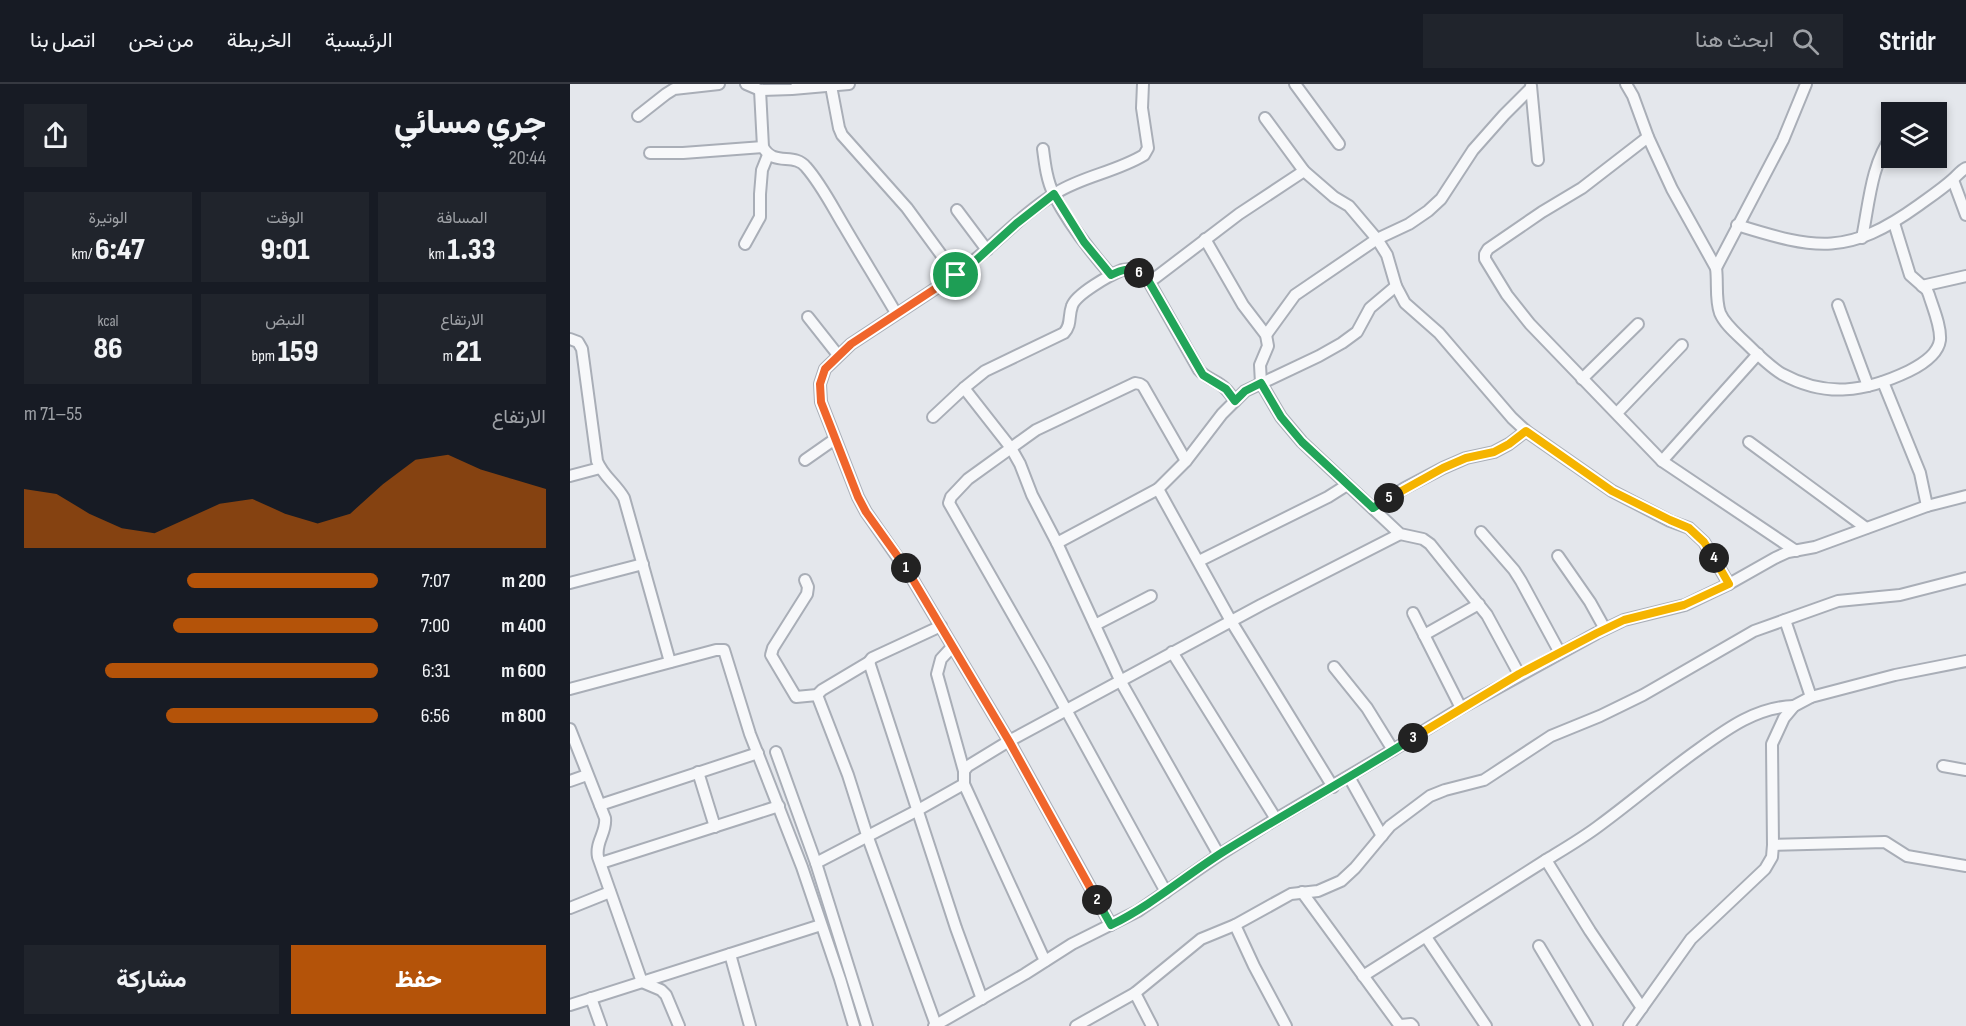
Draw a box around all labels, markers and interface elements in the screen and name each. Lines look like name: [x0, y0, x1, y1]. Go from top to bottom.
search box: [1423, 14, 1843, 68]
icon: search: [1789, 25, 1822, 58]
text: Stridr: [1879, 25, 1936, 58]
text: ابحث هنا: [1695, 27, 1774, 54]
text: اتصل بنا: [30, 28, 96, 53]
text: من نحن: [129, 28, 194, 53]
text: الخريطة: [227, 28, 292, 53]
text: الرئيسية: [325, 28, 393, 53]
map controls: [1881, 102, 1947, 168]
button: layers: [1881, 102, 1947, 168]
text: جري مسائي: [394, 103, 546, 143]
button: share: [24, 104, 87, 167]
text: 20:44: [509, 146, 546, 170]
text: الوتيرة: [88, 209, 128, 228]
text: الوقت: [266, 209, 304, 228]
text: المسافة: [437, 209, 487, 228]
text: 6:47: [95, 232, 145, 268]
text: 9:01: [261, 232, 309, 268]
text: 1.33: [447, 232, 495, 268]
text: /km: [71, 245, 95, 264]
text: km: [429, 245, 447, 264]
pin: [930, 249, 981, 300]
icon: arrive: [939, 258, 972, 291]
pin: 6: [1124, 258, 1154, 288]
text: 6: [1135, 263, 1143, 282]
text: النبض: [265, 311, 305, 330]
text: الارتفاع: [440, 311, 484, 330]
text: kcal: [97, 312, 119, 331]
text: 86: [93, 331, 123, 367]
text: 159: [278, 334, 318, 370]
text: 21: [456, 334, 481, 370]
text: bpm: [252, 347, 278, 366]
text: m: [443, 347, 456, 366]
text: 55–71 m: [24, 402, 82, 426]
text: الارتفاع: [492, 405, 546, 429]
pin: 5: [1374, 483, 1404, 513]
text: 5: [1385, 488, 1393, 507]
pin: 4: [1699, 543, 1729, 573]
text: 4: [1710, 548, 1718, 567]
pin: 1: [891, 553, 921, 583]
text: 1: [903, 558, 909, 577]
text: 7:07: [422, 569, 450, 593]
text: 200 m: [502, 569, 546, 593]
text: 7:00: [421, 614, 450, 638]
text: 400 m: [501, 614, 546, 638]
text: 6:31: [422, 659, 450, 683]
text: 600 m: [501, 659, 546, 683]
text: 6:56: [421, 704, 450, 728]
text: 800 m: [501, 704, 546, 728]
pin: 3: [1398, 723, 1428, 753]
text: 3: [1409, 728, 1417, 747]
pin: 2: [1082, 885, 1112, 915]
text: 2: [1093, 890, 1101, 909]
button: مشاركة: [24, 945, 279, 1014]
button: حفظ: [291, 945, 546, 1014]

